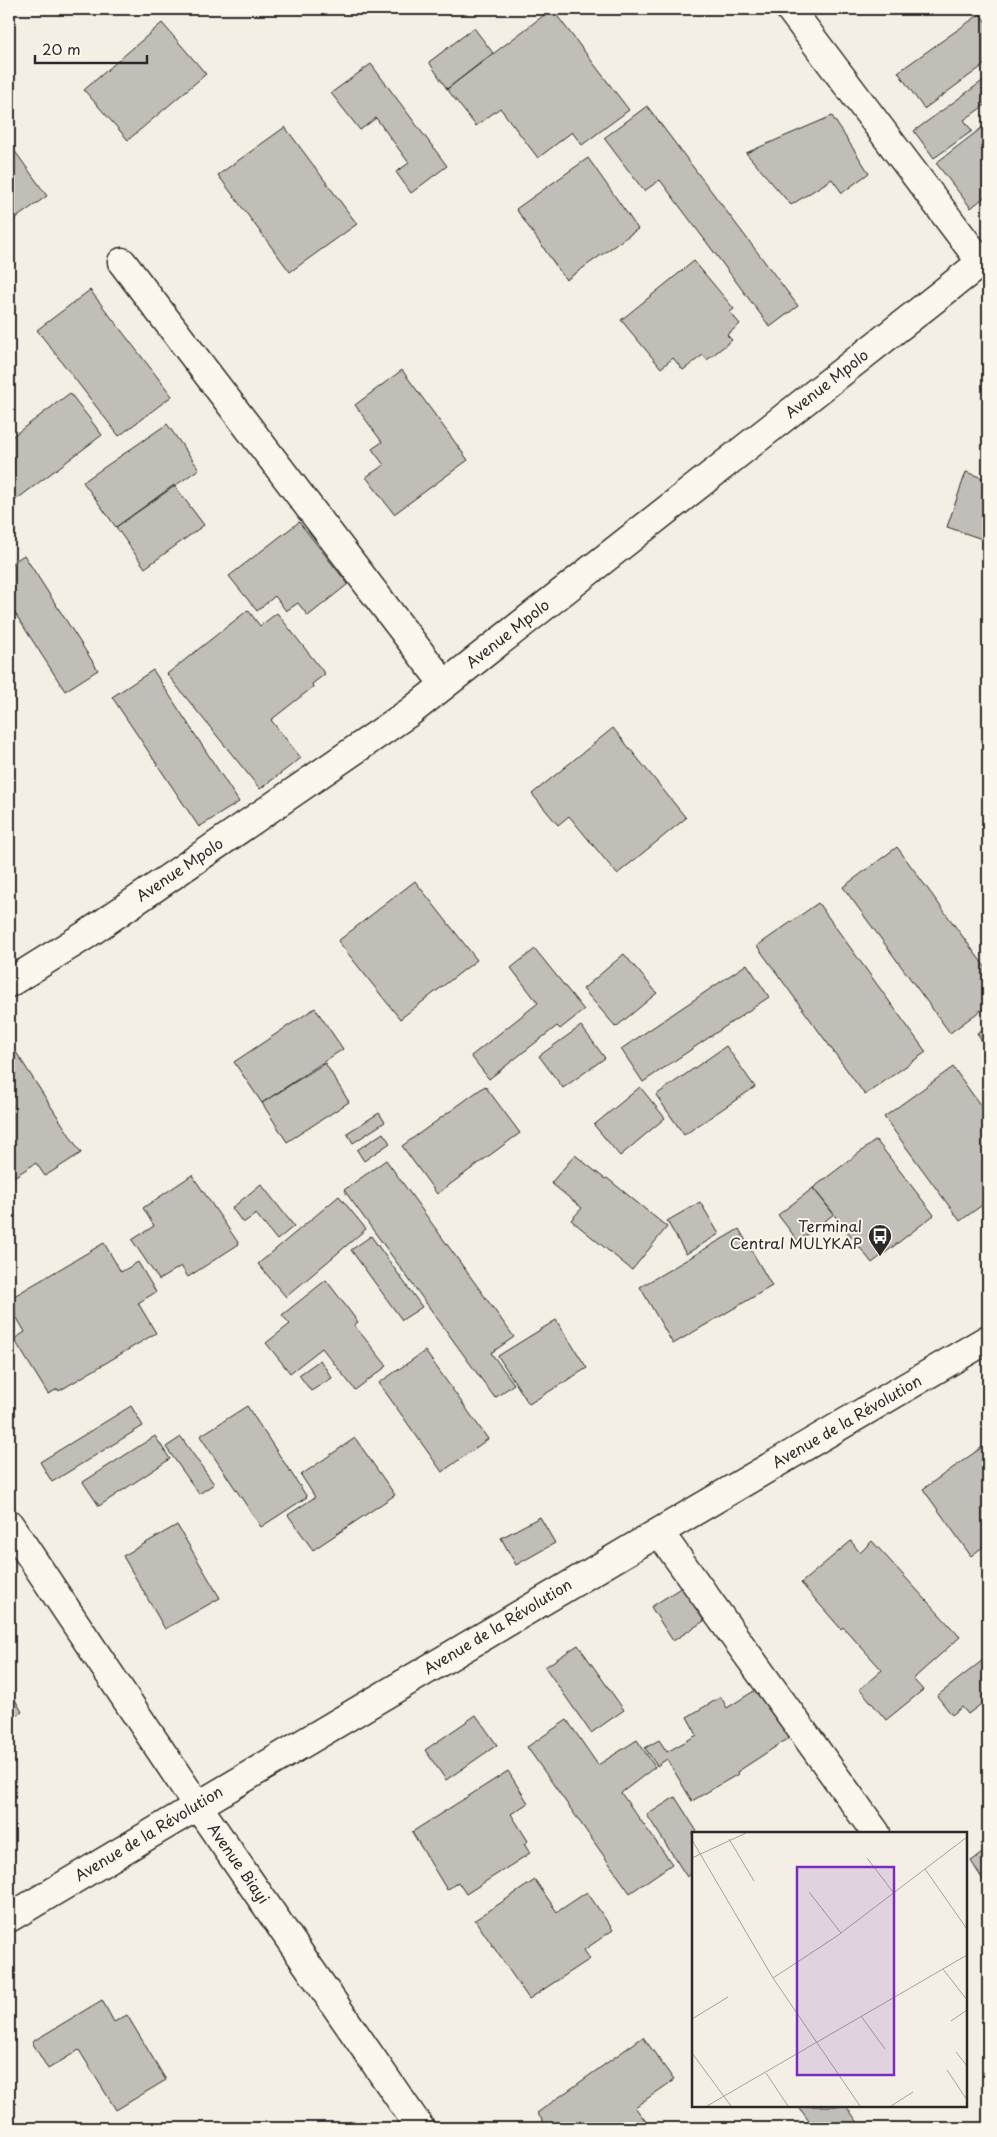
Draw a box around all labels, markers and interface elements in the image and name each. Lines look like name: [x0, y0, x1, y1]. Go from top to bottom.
scale bar: [35, 32, 148, 64]
text: 20 m: [42, 37, 81, 60]
street label: Avenue Mpolo: [779, 343, 873, 423]
street label: Avenue Mpolo: [460, 593, 554, 673]
street label: Avenue Mpolo: [131, 831, 227, 906]
place label: Terminal Central MULYKAP: [730, 1214, 862, 1254]
bus stop icon: Terminal Central MULYKAP: [867, 1223, 893, 1257]
street label: Avenue de la Révolution: [767, 1368, 925, 1473]
street label: Avenue de la Révolution: [419, 1572, 576, 1679]
street label: Avenue de la Révolution: [70, 1779, 227, 1886]
street label: Avenue Biayi: [203, 1818, 276, 1908]
inset map: [692, 1832, 967, 2107]

